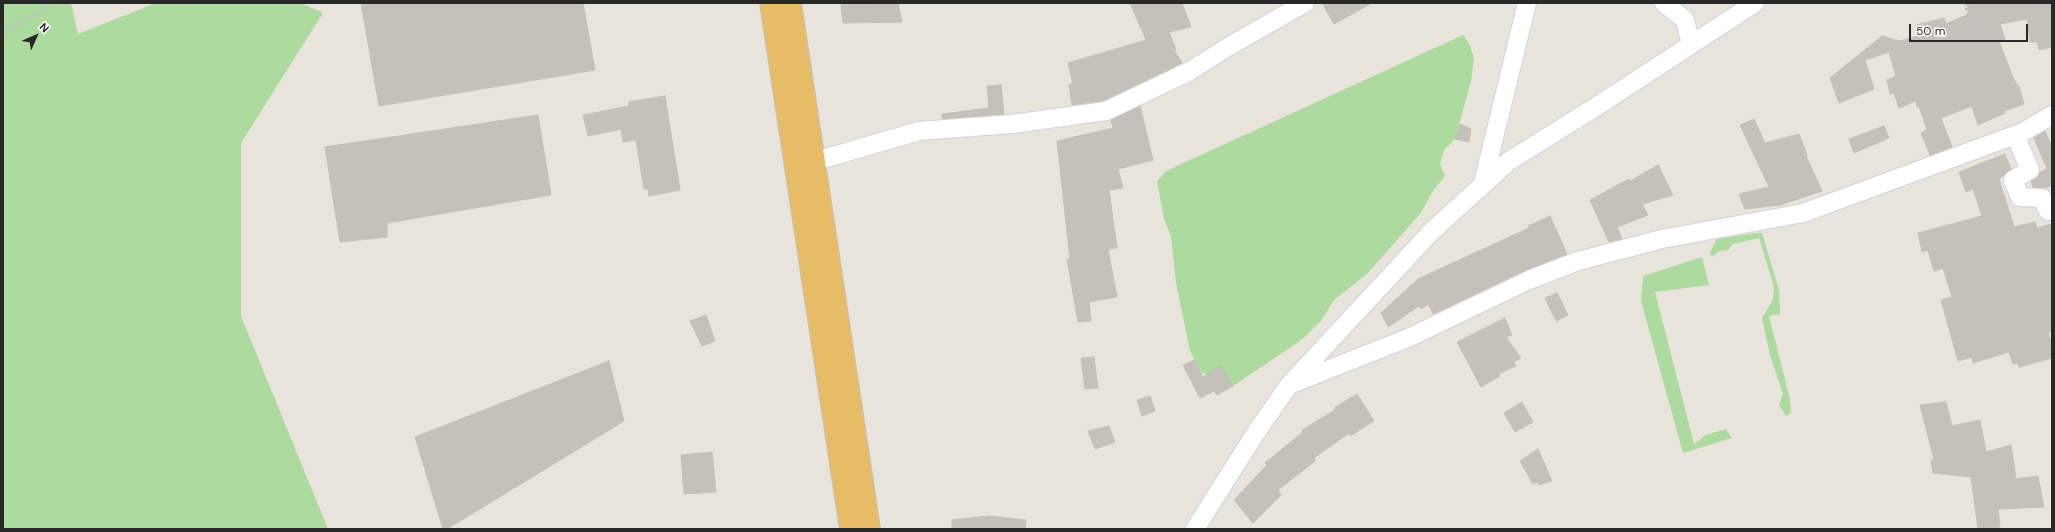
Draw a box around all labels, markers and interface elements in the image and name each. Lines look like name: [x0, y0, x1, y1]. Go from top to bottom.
north arrow: [16, 16, 56, 56]
scale bar: [1911, 16, 2030, 42]
text: N: [37, 20, 52, 35]
text: 50 m: [1916, 23, 1945, 39]

